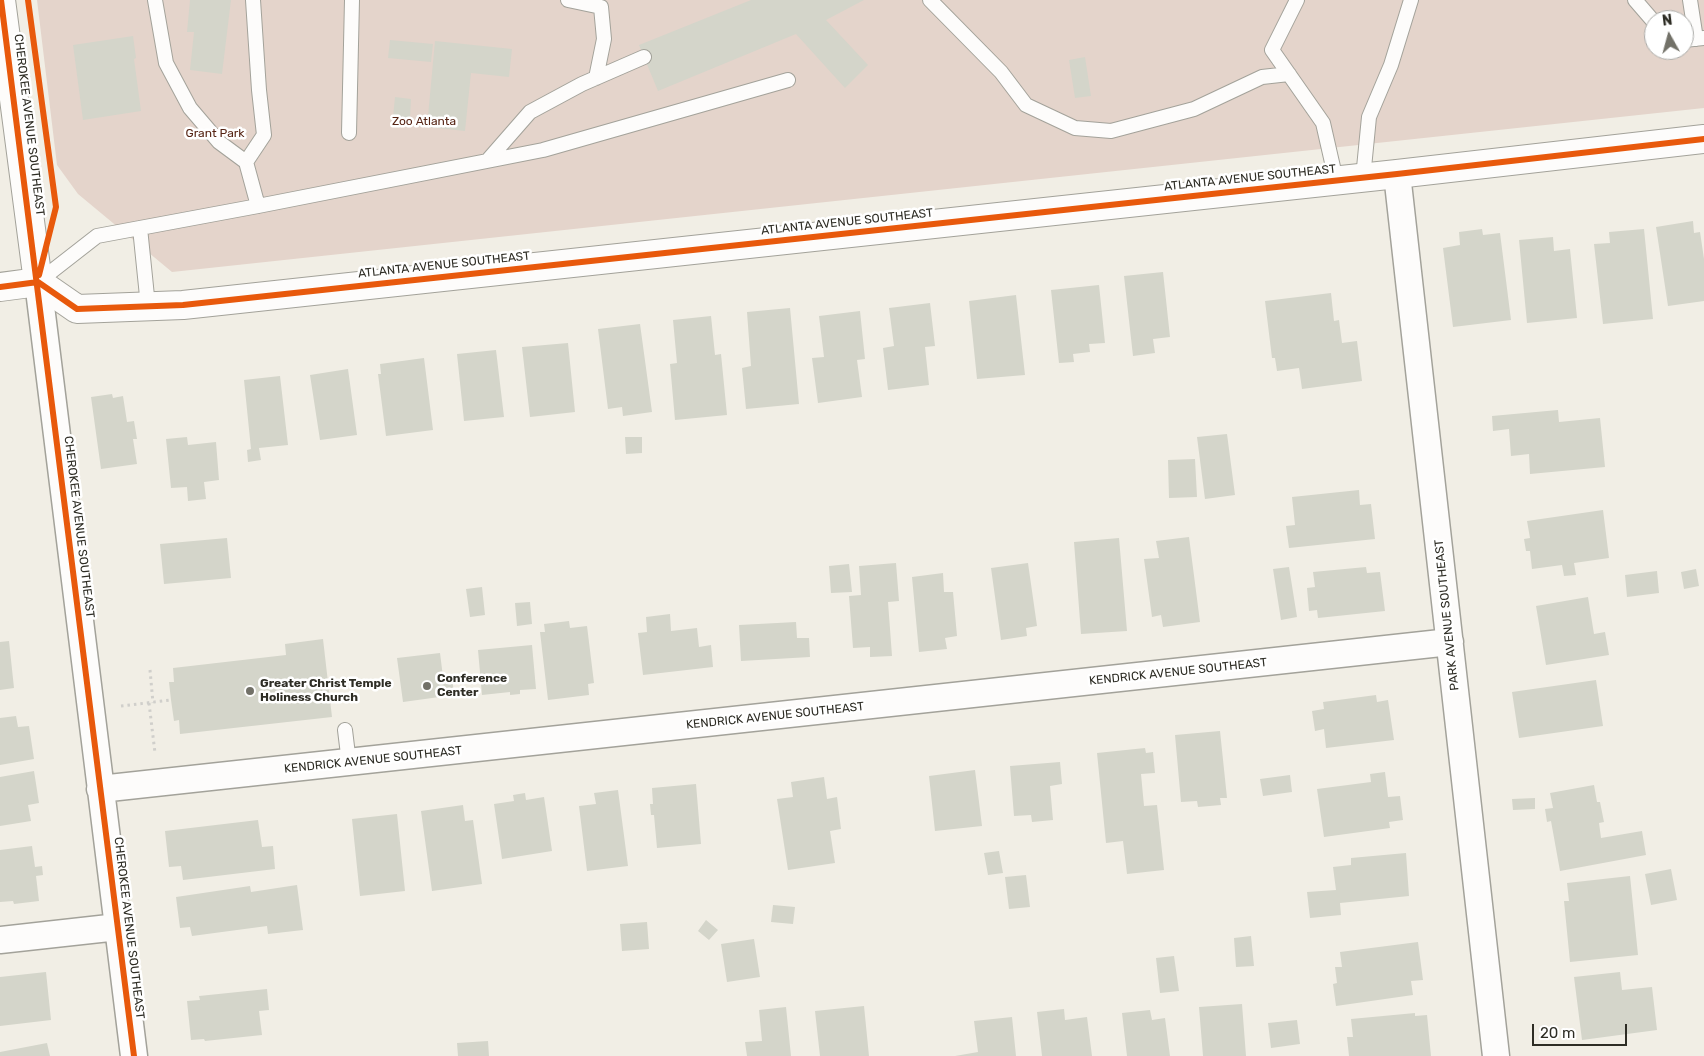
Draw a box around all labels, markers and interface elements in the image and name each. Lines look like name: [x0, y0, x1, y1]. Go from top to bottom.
north arrow: [1644, 10, 1694, 60]
text: N: [1661, 12, 1673, 30]
street label: CHEROKEE AVENUE SOUTHEAST: [11, 33, 47, 217]
park label: Zoo Atlanta: [392, 115, 456, 129]
park label: Grant Park: [185, 127, 245, 141]
street label: ATLANTA AVENUE SOUTHEAST: [1163, 162, 1337, 194]
street label: ATLANTA AVENUE SOUTHEAST: [760, 206, 934, 238]
street label: ATLANTA AVENUE SOUTHEAST: [357, 249, 531, 281]
street label: CHEROKEE AVENUE SOUTHEAST: [61, 435, 97, 619]
street label: PARK AVENUE SOUTHEAST: [1432, 539, 1462, 691]
street label: KENDRICK AVENUE SOUTHEAST: [1088, 655, 1268, 689]
place label: Conference Center: [437, 672, 507, 700]
place label: Greater Christ Temple Holiness Church: [260, 677, 392, 705]
marker: Conference Center: [421, 680, 433, 692]
marker: Greater Christ Temple Holiness Church: [244, 685, 256, 697]
street label: KENDRICK AVENUE SOUTHEAST: [685, 699, 865, 733]
street label: KENDRICK AVENUE SOUTHEAST: [283, 743, 463, 777]
street label: CHEROKEE AVENUE SOUTHEAST: [111, 836, 147, 1020]
scale bar: [1534, 1014, 1629, 1046]
text: 20 m: [1540, 1024, 1575, 1042]

